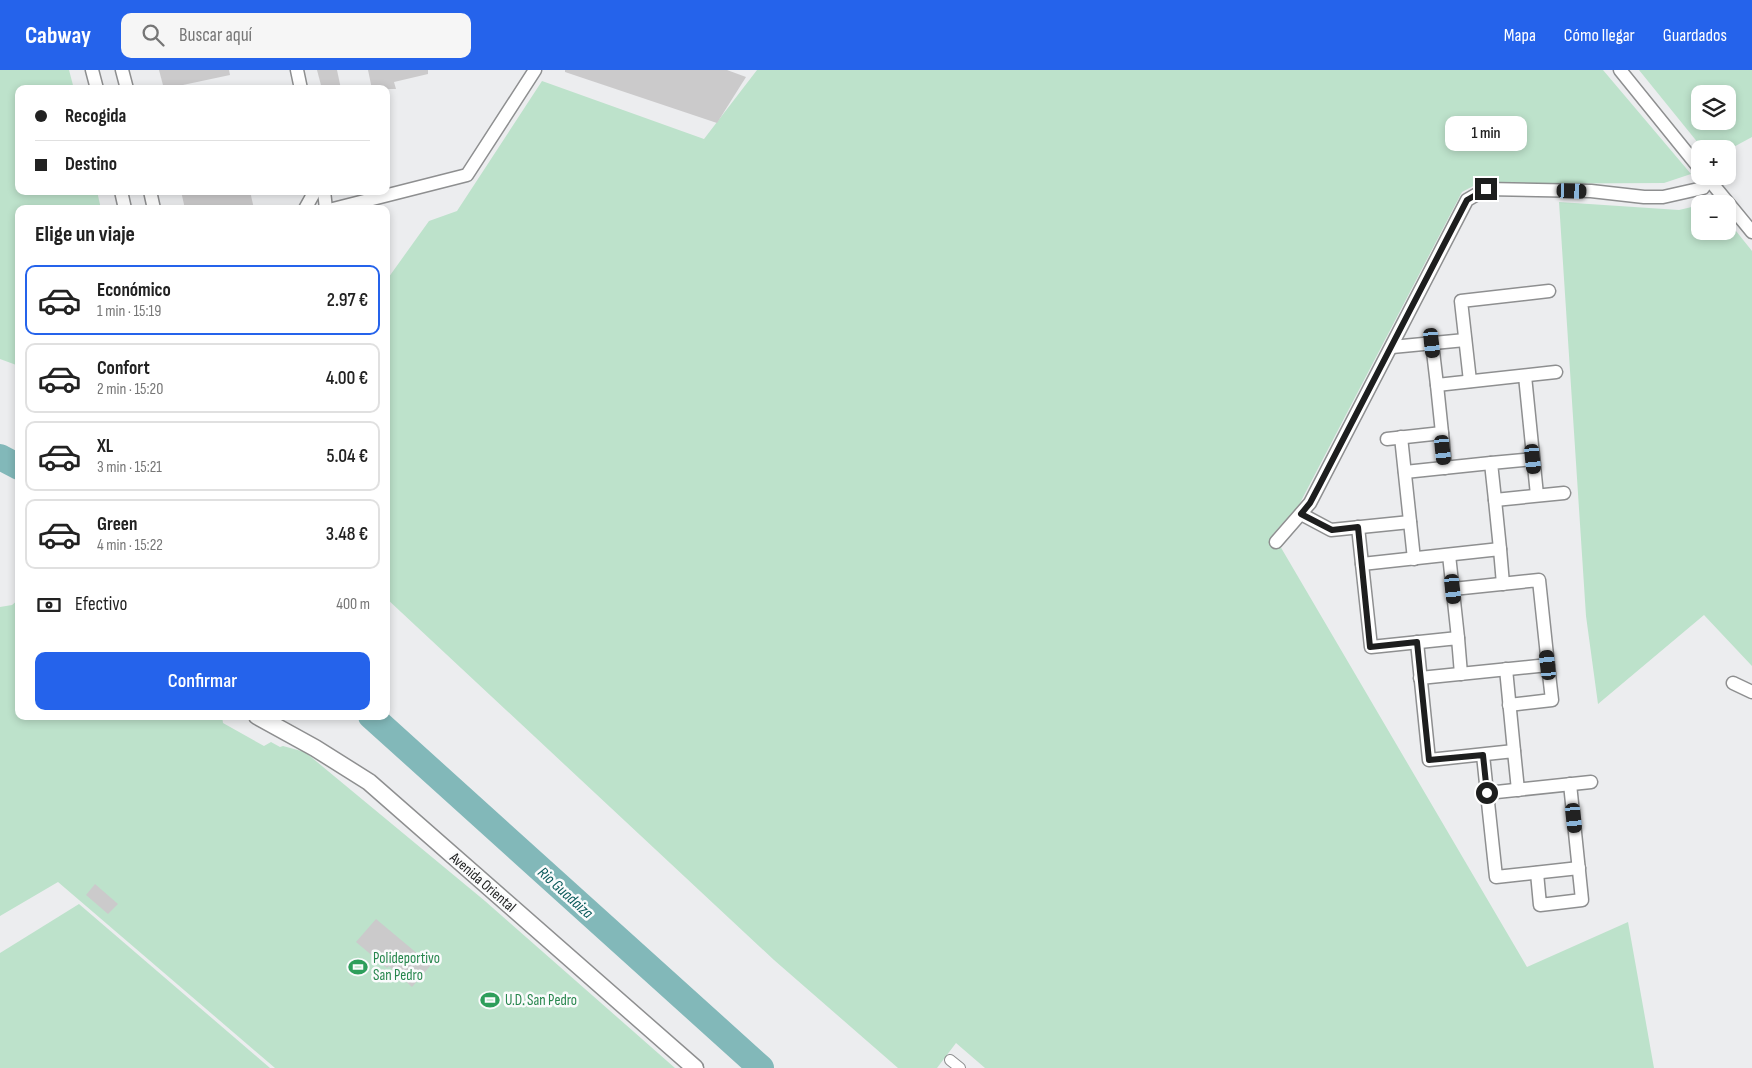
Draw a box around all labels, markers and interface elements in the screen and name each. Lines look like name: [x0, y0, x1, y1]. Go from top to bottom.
search box: [121, 13, 471, 58]
text: Cabway: [25, 21, 91, 50]
icon: search: [139, 21, 167, 49]
text: Buscar aquí: [179, 24, 252, 47]
text: Mapa: [1504, 25, 1536, 46]
text: Cómo llegar: [1564, 25, 1635, 46]
text: Guardados: [1663, 25, 1727, 46]
map controls: [1691, 85, 1736, 240]
button: layers: [1691, 85, 1736, 130]
text: Recogida: [65, 105, 126, 128]
callout: 1 min: [1445, 116, 1527, 152]
text: 1 min: [1471, 124, 1501, 143]
button: +: [1691, 140, 1736, 185]
text: Destino: [65, 153, 117, 176]
route end: [1475, 178, 1497, 200]
car: [1556, 183, 1587, 199]
button: −: [1691, 195, 1736, 240]
text: Elige un viaje: [35, 221, 135, 248]
icon: car: [37, 278, 82, 323]
text: Económico: [97, 279, 171, 302]
text: 2.97 €: [327, 289, 368, 312]
text: 1 min · 15:19: [97, 302, 161, 321]
car: [1422, 327, 1441, 359]
icon: car: [37, 356, 82, 401]
text: Confort: [97, 357, 150, 380]
text: 4.00 €: [326, 367, 368, 390]
text: 2 min · 15:20: [97, 380, 163, 399]
icon: car: [37, 434, 82, 479]
car: [1433, 434, 1452, 466]
text: XL: [97, 435, 113, 458]
car: [1523, 443, 1542, 475]
text: 5.04 €: [327, 445, 368, 468]
text: 3 min · 15:21: [97, 458, 162, 477]
icon: car: [37, 512, 82, 557]
text: Green: [97, 513, 137, 536]
text: 3.48 €: [326, 523, 368, 546]
text: 4 min · 15:22: [97, 536, 163, 555]
car: [1443, 573, 1462, 605]
icon: cash: [35, 591, 63, 619]
text: Efectivo: [75, 593, 127, 616]
text: 400 m: [336, 595, 370, 614]
car: [1538, 649, 1557, 681]
button: Confirmar: [35, 652, 370, 710]
route start: [1476, 782, 1498, 804]
car: [1564, 802, 1583, 834]
street label: Avenida Oriental: [445, 848, 520, 916]
water label: Rio Guadaiza: [533, 863, 597, 923]
place label: Polideportivo San Pedro: [373, 949, 440, 985]
sports icon: Polideportivo San Pedro: [347, 956, 369, 978]
sports icon: U.D. San Pedro: [479, 989, 501, 1011]
place label: U.D. San Pedro: [505, 991, 577, 1010]

